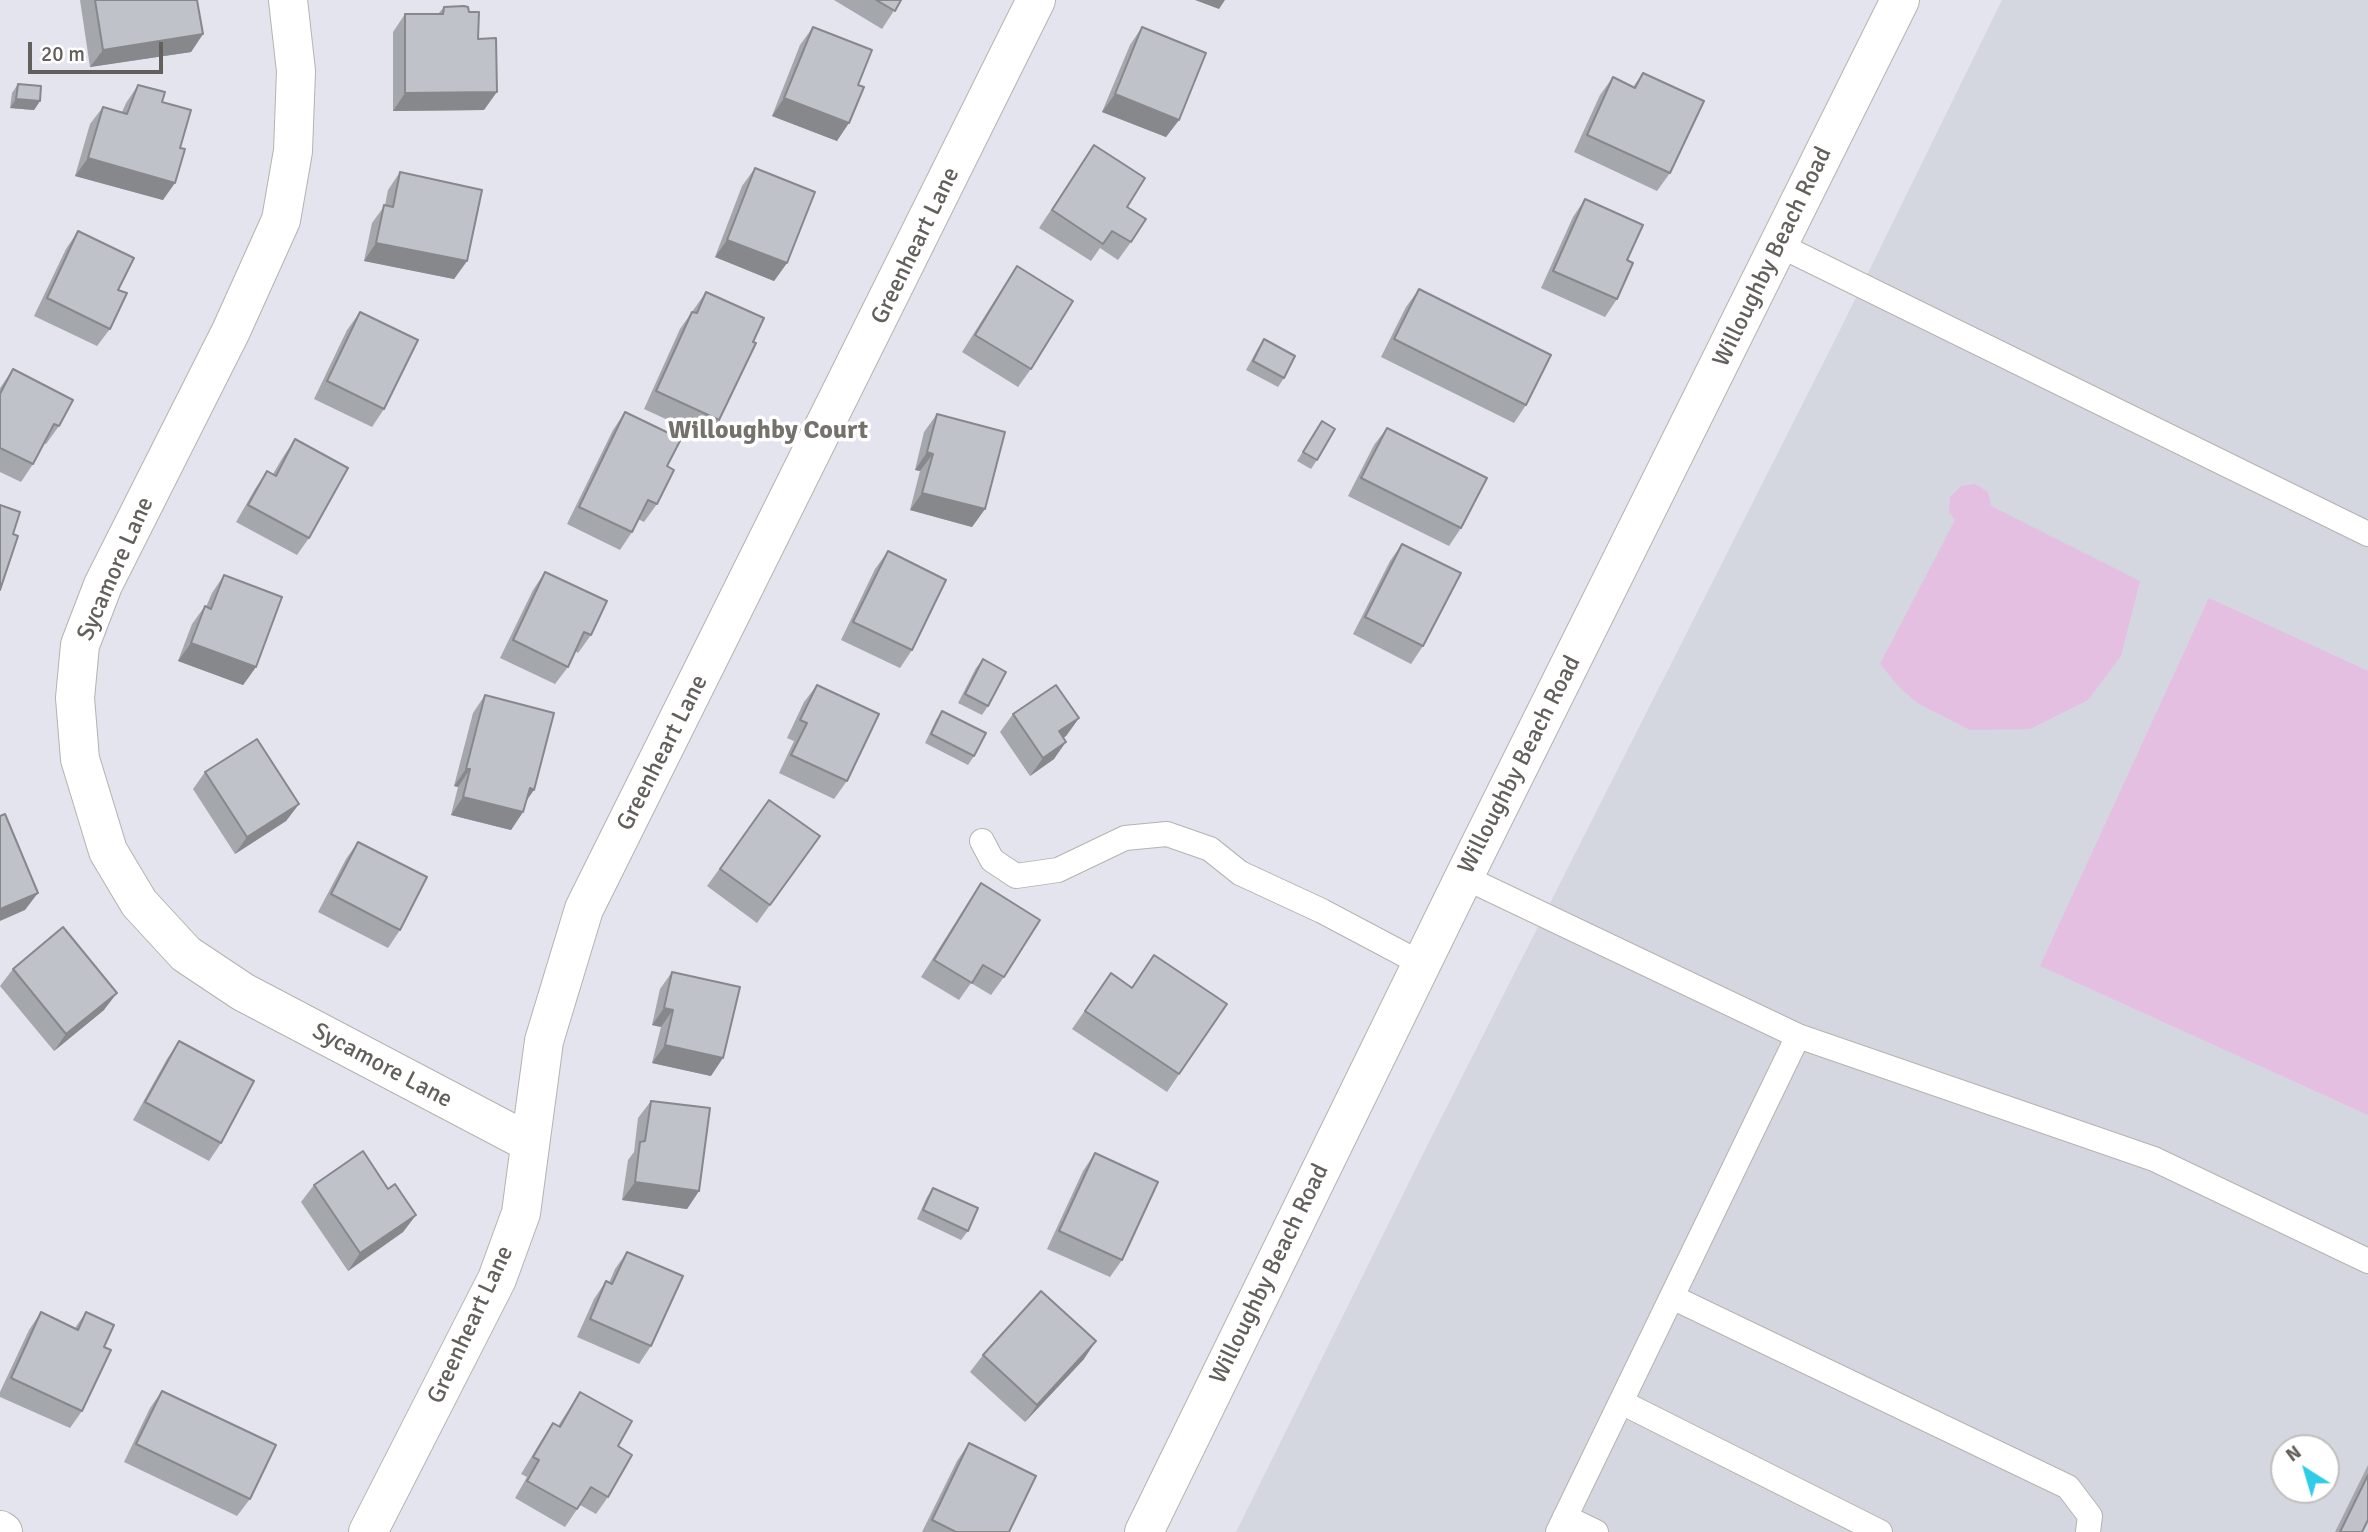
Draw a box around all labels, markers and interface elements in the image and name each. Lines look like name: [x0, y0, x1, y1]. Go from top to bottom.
scale bar: [32, 28, 166, 72]
text: 20 m: [41, 41, 85, 67]
street label: Willoughby Beach Road: [1707, 143, 1839, 371]
street label: Greenheart Lane: [866, 163, 966, 329]
district label: Willoughby Court: [668, 415, 868, 447]
street label: Sycamore Lane: [72, 493, 160, 645]
street label: Willoughby Beach Road: [1453, 651, 1587, 879]
street label: Greenheart Lane: [611, 670, 715, 836]
street label: Sycamore Lane: [307, 1017, 457, 1115]
street label: Willoughby Beach Road: [1204, 1160, 1336, 1388]
street label: Greenheart Lane: [422, 1242, 520, 1408]
north arrow: [2270, 1434, 2340, 1504]
text: N: [2281, 1440, 2306, 1467]

